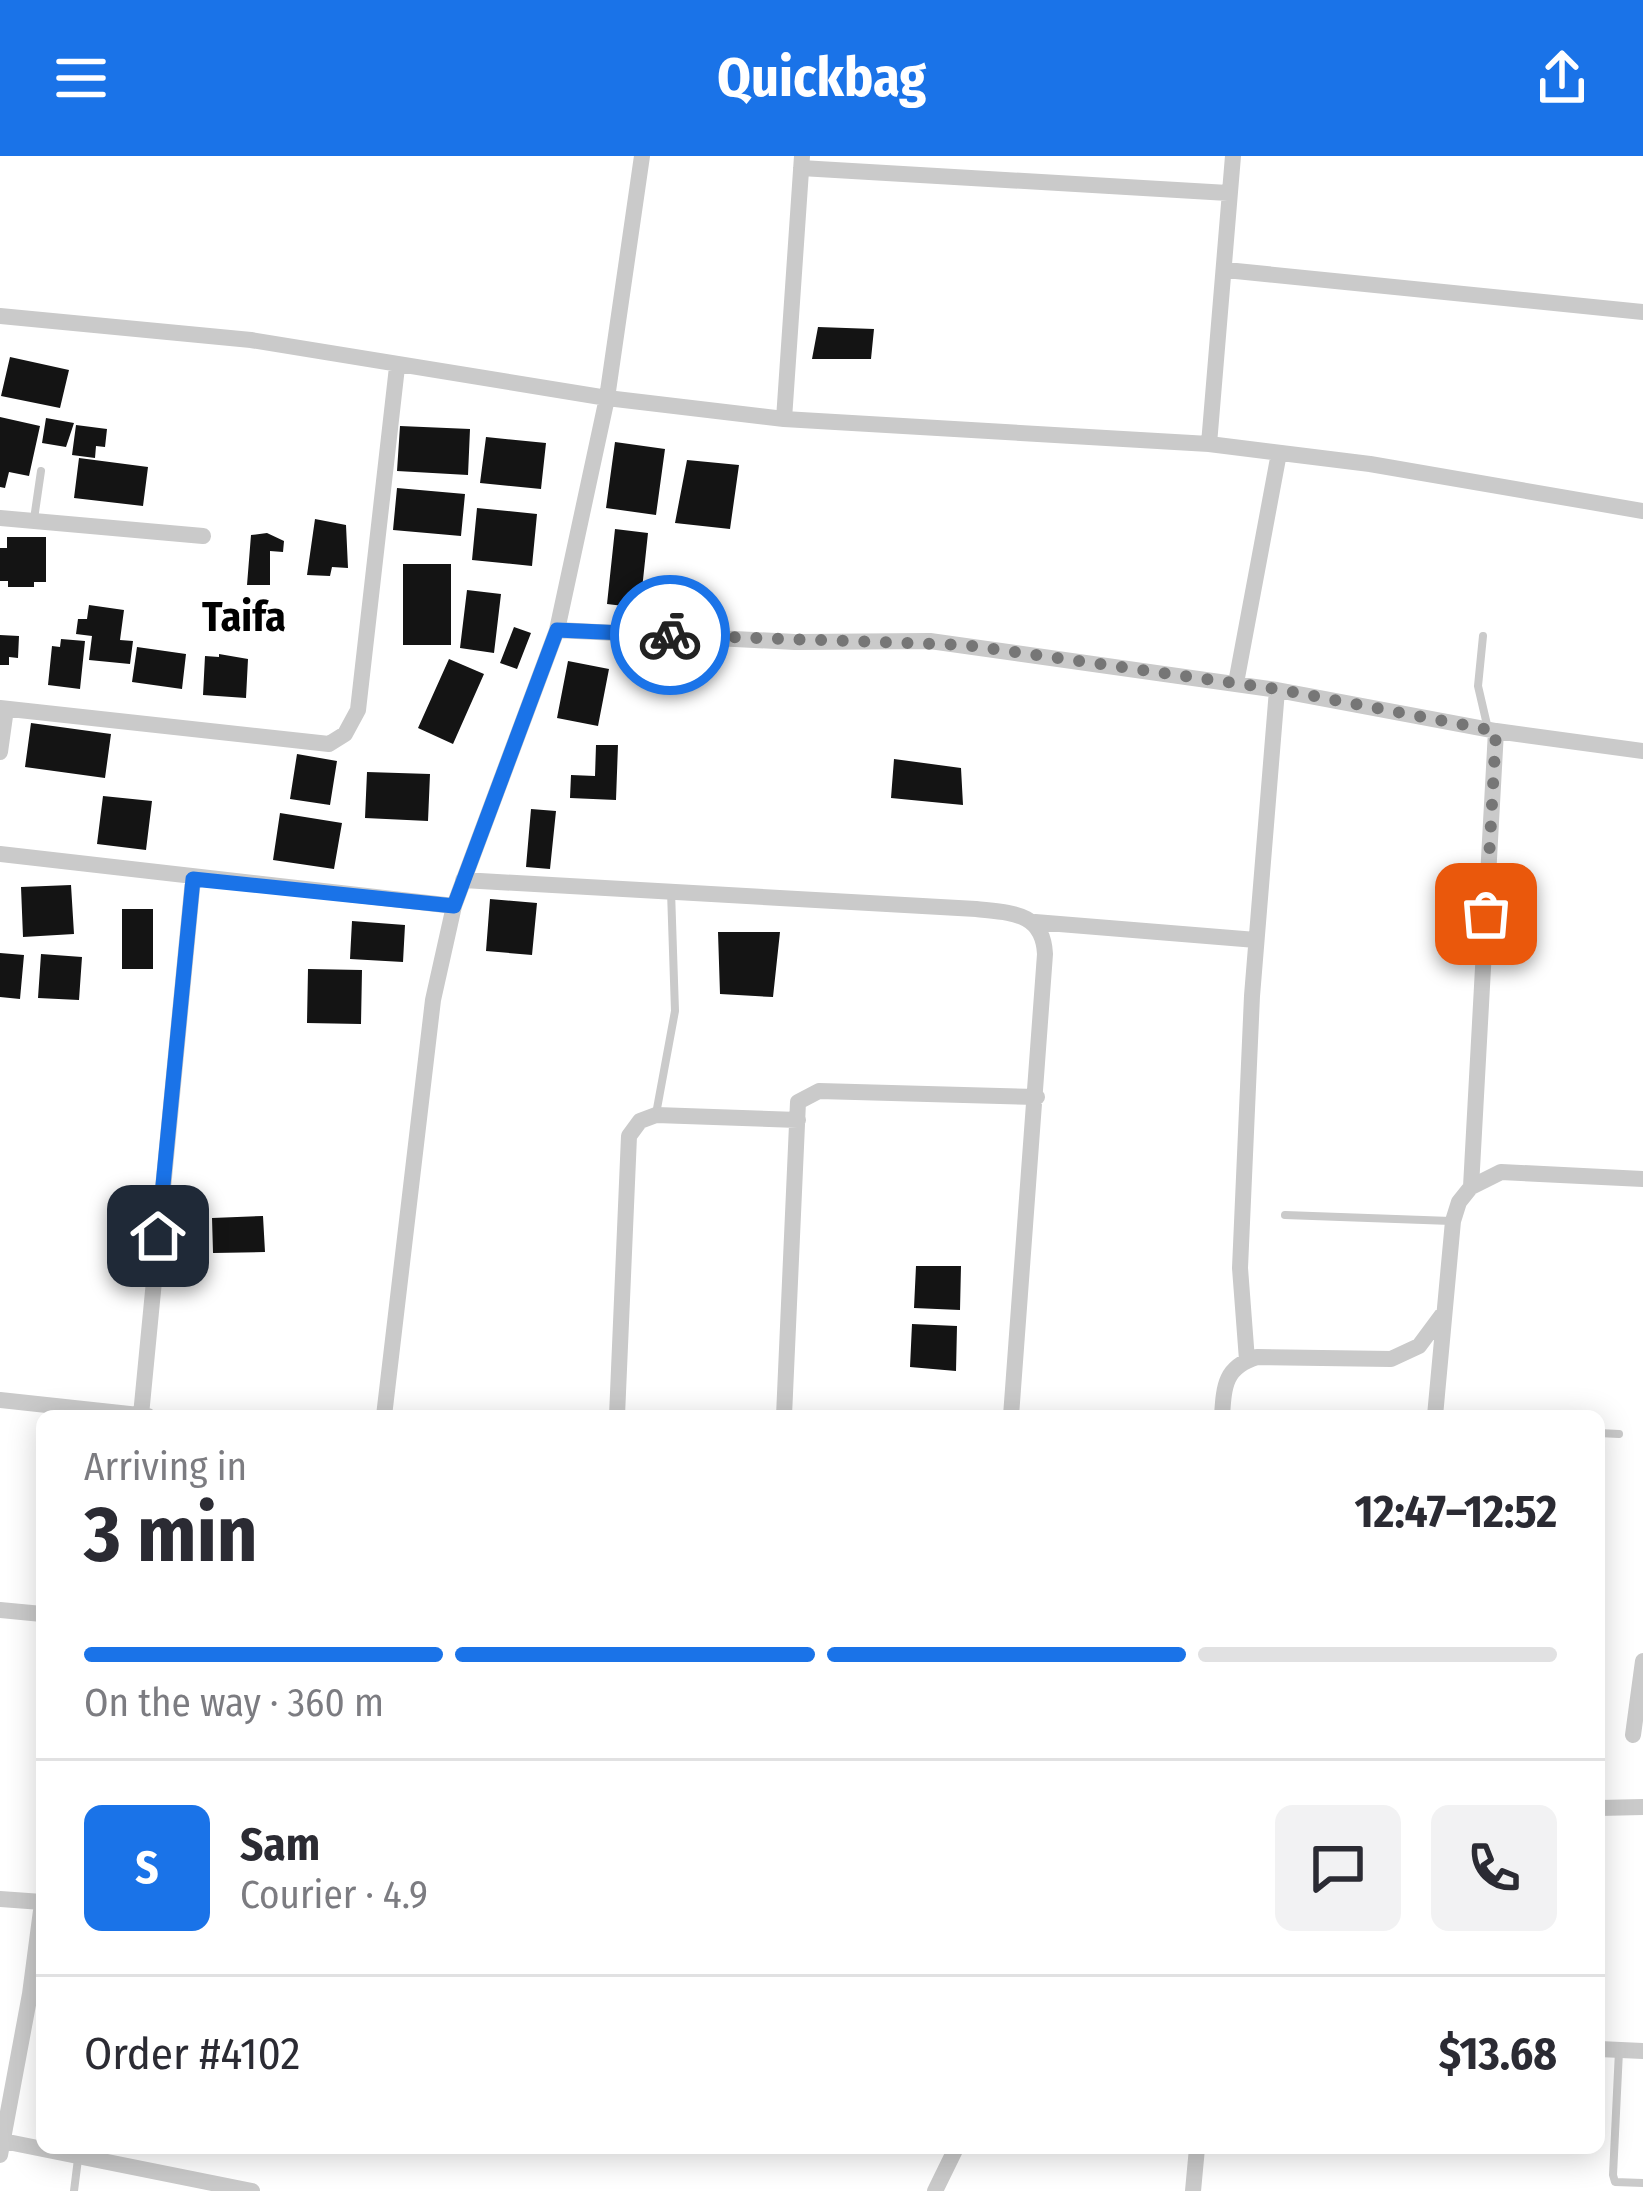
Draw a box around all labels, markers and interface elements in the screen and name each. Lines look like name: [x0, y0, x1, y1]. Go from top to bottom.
icon: menu: [48, 45, 114, 111]
icon: share: [1529, 45, 1595, 111]
text: Quickbag: [717, 46, 926, 110]
courier: [610, 575, 730, 695]
district label: Taifa: [202, 592, 286, 642]
icon: bike: [637, 602, 703, 668]
pin: [1435, 863, 1537, 965]
icon: bag: [1453, 881, 1519, 947]
pin: [107, 1185, 209, 1287]
icon: home: [125, 1203, 191, 1269]
text: Arriving in: [84, 1444, 247, 1490]
text: 12:47–12:52: [1355, 1485, 1557, 1539]
text: 3 min: [84, 1488, 258, 1582]
text: On the way · 360 m: [84, 1680, 384, 1726]
button: chat: [1275, 1805, 1401, 1931]
button: phone: [1431, 1805, 1557, 1931]
text: Sam: [240, 1818, 320, 1872]
text: S: [135, 1841, 159, 1895]
text: Courier · 4.9: [240, 1872, 428, 1918]
text: Order #4102: [84, 2027, 300, 2081]
text: $13.68: [1439, 2027, 1557, 2081]

